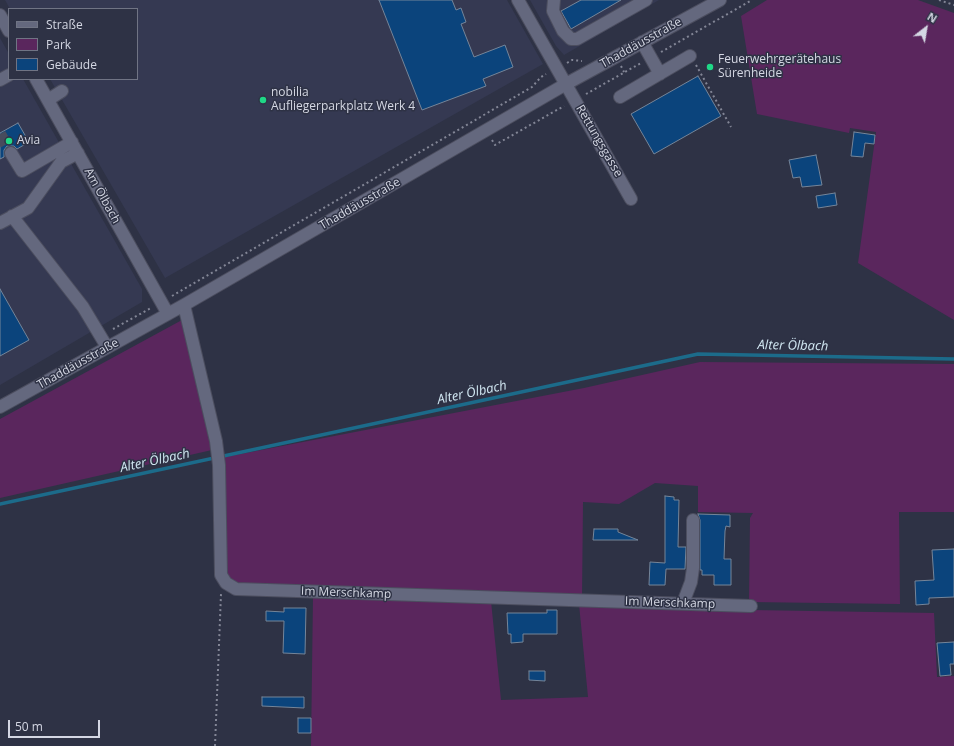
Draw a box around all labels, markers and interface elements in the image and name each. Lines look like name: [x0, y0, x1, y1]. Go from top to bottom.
legend: [8, 8, 138, 80]
north arrow: [906, 8, 946, 48]
text: N: [925, 9, 940, 26]
street label: Thaddäusstraße: [598, 15, 684, 71]
text: Straße: [46, 16, 83, 33]
text: Park: [46, 36, 71, 53]
place label: Feuerwehrgerätehaus Sürenheide: [718, 53, 841, 81]
text: Gebäude: [46, 56, 97, 73]
marker: Feuerwehrgerätehaus Sürenheide: [705, 62, 715, 72]
place label: nobilia Aufliegerparkplatz Werk 4: [271, 86, 415, 114]
marker: nobilia Aufliegerparkplatz Werk 4: [258, 95, 268, 105]
street label: Rettungsgasse: [573, 102, 625, 180]
place label: Avia: [17, 134, 40, 148]
marker: Avia: [4, 136, 14, 146]
street label: Am Ölbach: [81, 166, 123, 226]
street label: Thaddäusstraße: [317, 175, 403, 233]
street label: Thaddäusstraße: [35, 336, 121, 392]
water label: Alter Ölbach: [758, 338, 828, 354]
water label: Alter Ölbach: [436, 378, 508, 408]
water label: Alter Ölbach: [119, 446, 191, 476]
street label: Im Merschkamp: [301, 584, 391, 602]
street label: Im Merschkamp: [625, 594, 715, 612]
scale bar: [10, 712, 102, 738]
text: 50 m: [15, 718, 43, 735]

